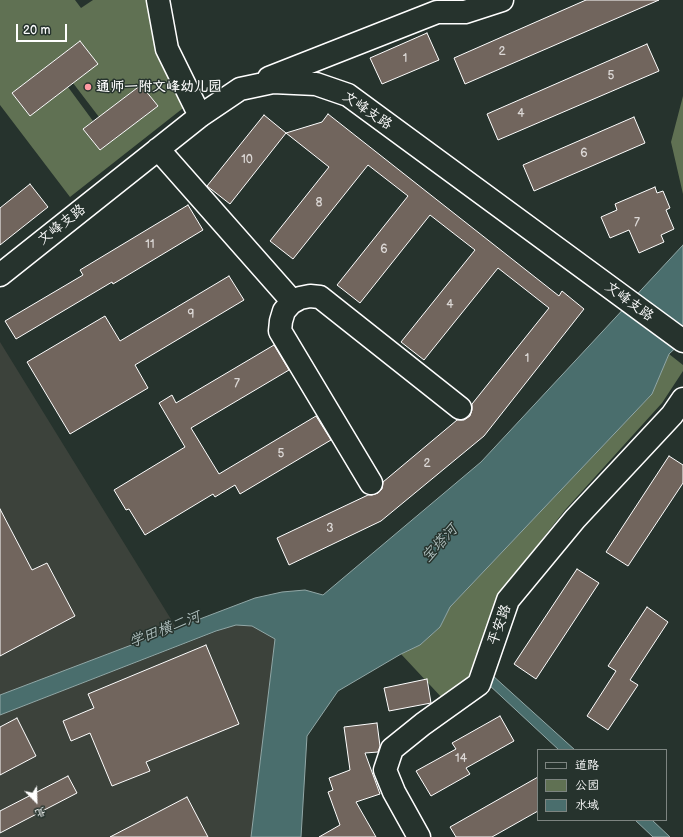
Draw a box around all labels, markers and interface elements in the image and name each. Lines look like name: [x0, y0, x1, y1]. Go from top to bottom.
scale bar: [18, 16, 69, 42]
text: 20 m: [23, 23, 50, 38]
house number: 2: [498, 45, 506, 59]
house number: 1: [403, 52, 407, 66]
house number: 5: [608, 69, 614, 83]
place label: 通师一附文峰幼儿园: [96, 79, 222, 95]
marker: 通师一附文峰幼儿园: [83, 82, 93, 92]
street label: 文峰支路: [339, 88, 395, 134]
house number: 4: [517, 107, 525, 121]
house number: 6: [580, 147, 588, 161]
house number: 10: [241, 153, 253, 167]
house number: 8: [316, 196, 322, 210]
street label: 文峰支路: [35, 201, 89, 249]
house number: 7: [634, 216, 640, 230]
house number: 11: [145, 238, 155, 252]
house number: 6: [380, 243, 388, 257]
street label: 文峰支路: [601, 279, 657, 325]
house number: 4: [446, 298, 454, 312]
house number: 9: [188, 308, 194, 322]
house number: 1: [525, 352, 529, 366]
house number: 7: [234, 377, 240, 391]
house number: 5: [278, 447, 284, 461]
house number: 2: [423, 457, 431, 471]
water label: 宝塔河: [418, 521, 462, 567]
house number: 3: [326, 522, 334, 536]
street label: 平安路: [485, 602, 515, 648]
water label: 学田横二河: [127, 608, 203, 652]
legend: [537, 749, 667, 821]
house number: 14: [455, 752, 467, 766]
text: 道路: [575, 758, 599, 773]
text: 公园: [575, 778, 599, 793]
north arrow: [16, 781, 56, 821]
text: 水域: [575, 798, 599, 813]
text: 北: [33, 804, 48, 821]

